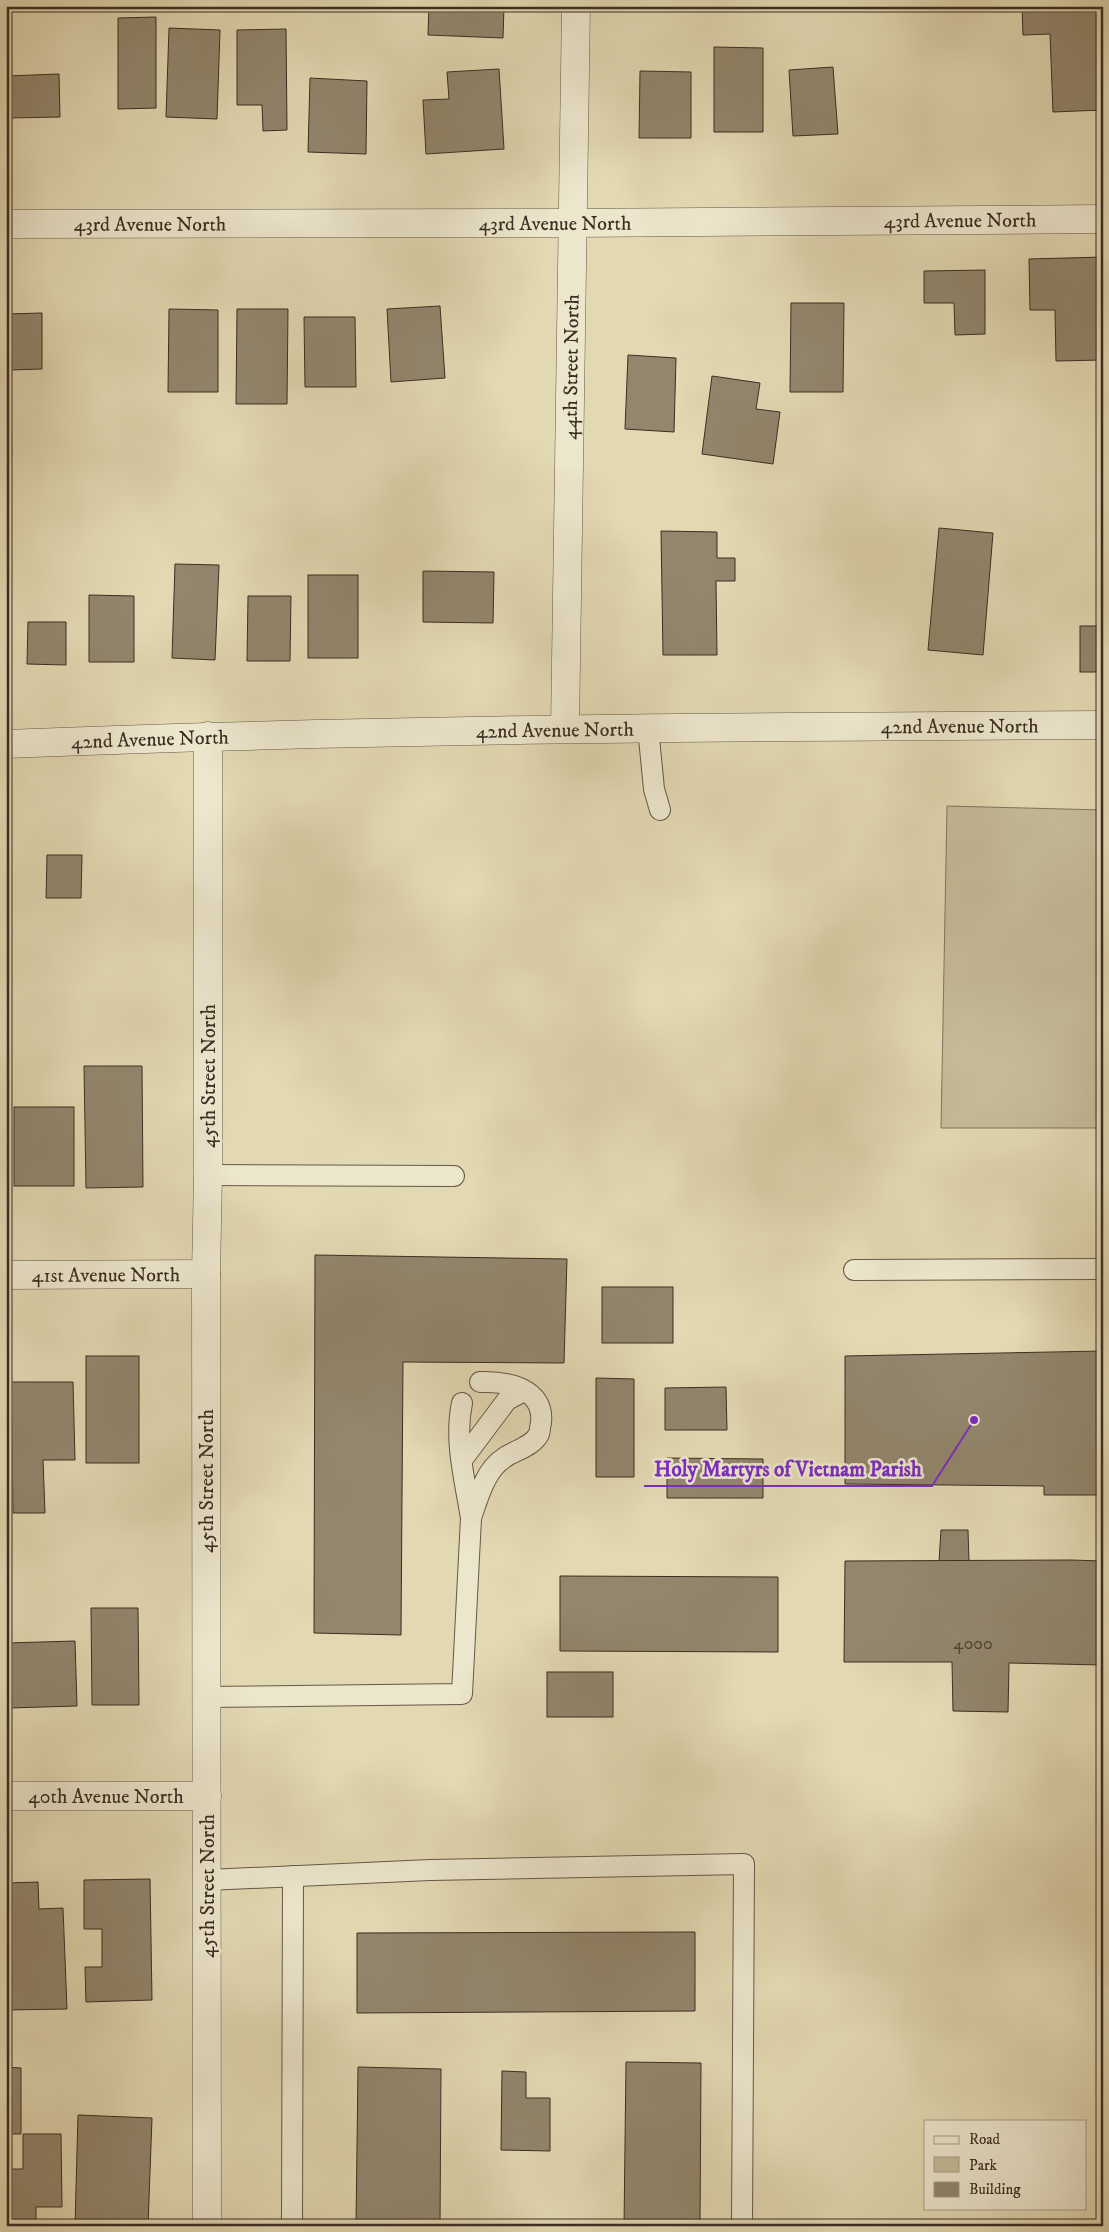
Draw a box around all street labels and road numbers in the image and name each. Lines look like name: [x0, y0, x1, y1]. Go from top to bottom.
street label: 43rd Avenue North: [884, 209, 1037, 235]
street label: 43rd Avenue North: [479, 212, 632, 237]
street label: 43rd Avenue North: [74, 213, 227, 238]
street label: 44th Street North: [558, 293, 586, 440]
street label: 42nd Avenue North: [881, 714, 1039, 740]
street label: 42nd Avenue North: [476, 718, 634, 745]
street label: 42nd Avenue North: [71, 725, 230, 755]
street label: 45th Street North: [197, 1003, 222, 1148]
street label: 41st Avenue North: [32, 1263, 181, 1289]
street label: 45th Street North: [195, 1408, 220, 1553]
street label: 40th Avenue North: [28, 1785, 184, 1810]
street label: 45th Street North: [196, 1813, 221, 1958]

